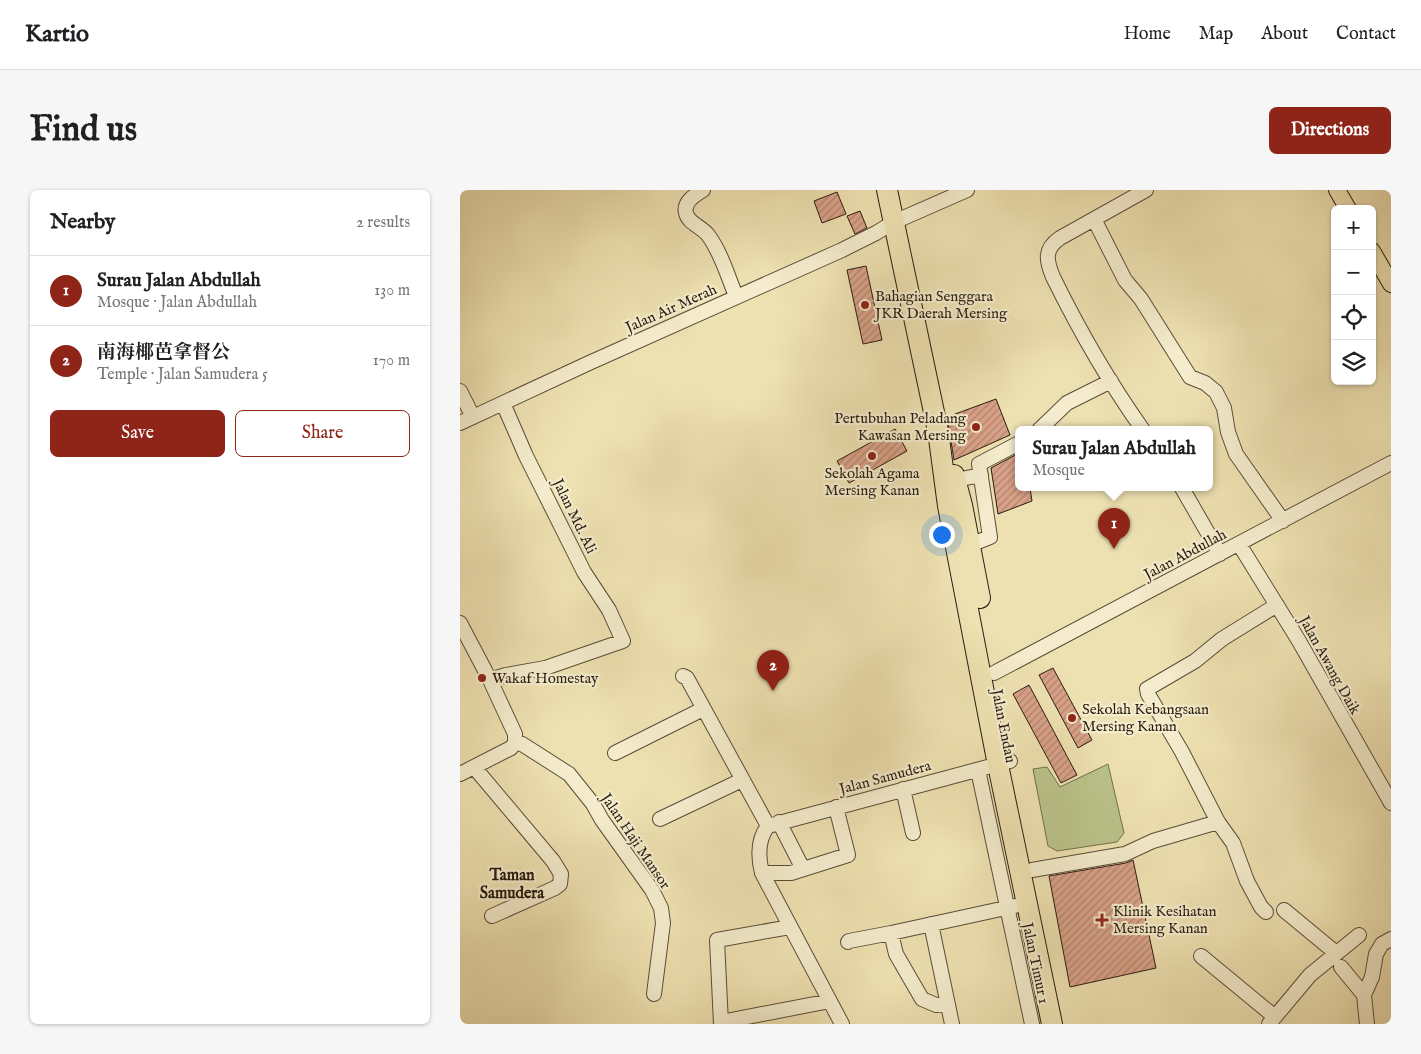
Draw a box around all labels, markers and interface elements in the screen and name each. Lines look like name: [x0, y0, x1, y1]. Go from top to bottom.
text: Kartio: [25, 19, 89, 50]
text: Home: [1124, 23, 1171, 46]
text: Map: [1199, 23, 1233, 46]
text: About: [1261, 23, 1308, 46]
text: Contact: [1336, 23, 1396, 46]
button: Directions: [1269, 107, 1391, 154]
text: Find us: [30, 108, 137, 153]
map controls: [1331, 205, 1376, 385]
button: +: [1331, 205, 1376, 250]
text: Nearby: [50, 209, 115, 236]
text: 2 results: [356, 213, 410, 233]
button: −: [1331, 250, 1376, 295]
text: Surau Jalan Abdullah: [97, 269, 261, 293]
street label: Jalan Air Merah: [621, 280, 720, 338]
text: 1: [63, 281, 69, 301]
text: 130 m: [374, 281, 410, 301]
place label: Bahagian Senggara JKR Daerah Mersing: [873, 287, 1008, 323]
text: Mosque · Jalan Abdullah: [97, 293, 257, 313]
button: locate: [1331, 295, 1376, 340]
marker: Bahagian Senggara JKR Daerah Mersing: [859, 299, 871, 311]
button: layers: [1331, 340, 1376, 385]
text: 南海椰芭拿督公: [97, 341, 230, 365]
text: 2: [62, 351, 70, 371]
text: 170 m: [373, 351, 410, 371]
text: Temple · Jalan Samudera 5: [97, 365, 268, 385]
place label: Pertubuhan Peladang Kawasan Mersing: [834, 409, 967, 445]
button: Save: [50, 410, 225, 457]
button: Share: [235, 410, 410, 457]
marker: Pertubuhan Peladang Kawasan Mersing: [970, 421, 982, 433]
popup: [1015, 426, 1213, 491]
text: Surau Jalan Abdullah: [1032, 437, 1196, 461]
marker: Sekolah Agama Mersing Kanan: [866, 450, 878, 462]
text: Mosque: [1032, 461, 1085, 481]
place label: Sekolah Agama Mersing Kanan: [824, 464, 920, 500]
street label: Jalan Md. Ali: [547, 474, 601, 557]
pin: 1: [1098, 508, 1130, 549]
your location: [929, 522, 955, 548]
street label: Jalan Abdullah: [1139, 525, 1230, 585]
street label: Jalan Awang Daik: [1294, 611, 1365, 719]
pin: 2: [757, 650, 789, 691]
place label: Wakaf Homestay: [492, 669, 599, 688]
marker: Wakaf Homestay: [476, 672, 488, 684]
street label: Jalan Endau: [987, 686, 1020, 765]
place label: Sekolah Kebangsaan Mersing Kanan: [1082, 700, 1209, 736]
marker: Sekolah Kebangsaan Mersing Kanan: [1066, 712, 1078, 724]
street label: Jalan Samudera: [835, 756, 934, 799]
street label: Jalan Haji Mansor: [595, 788, 675, 893]
district label: Taman Samudera: [480, 866, 545, 904]
place label: Klinik Kesihatan Mersing Kanan: [1113, 902, 1216, 938]
marker: Klinik Kesihatan Mersing Kanan: [1095, 913, 1109, 927]
street label: Jalan Timur 1: [1017, 919, 1053, 1005]

